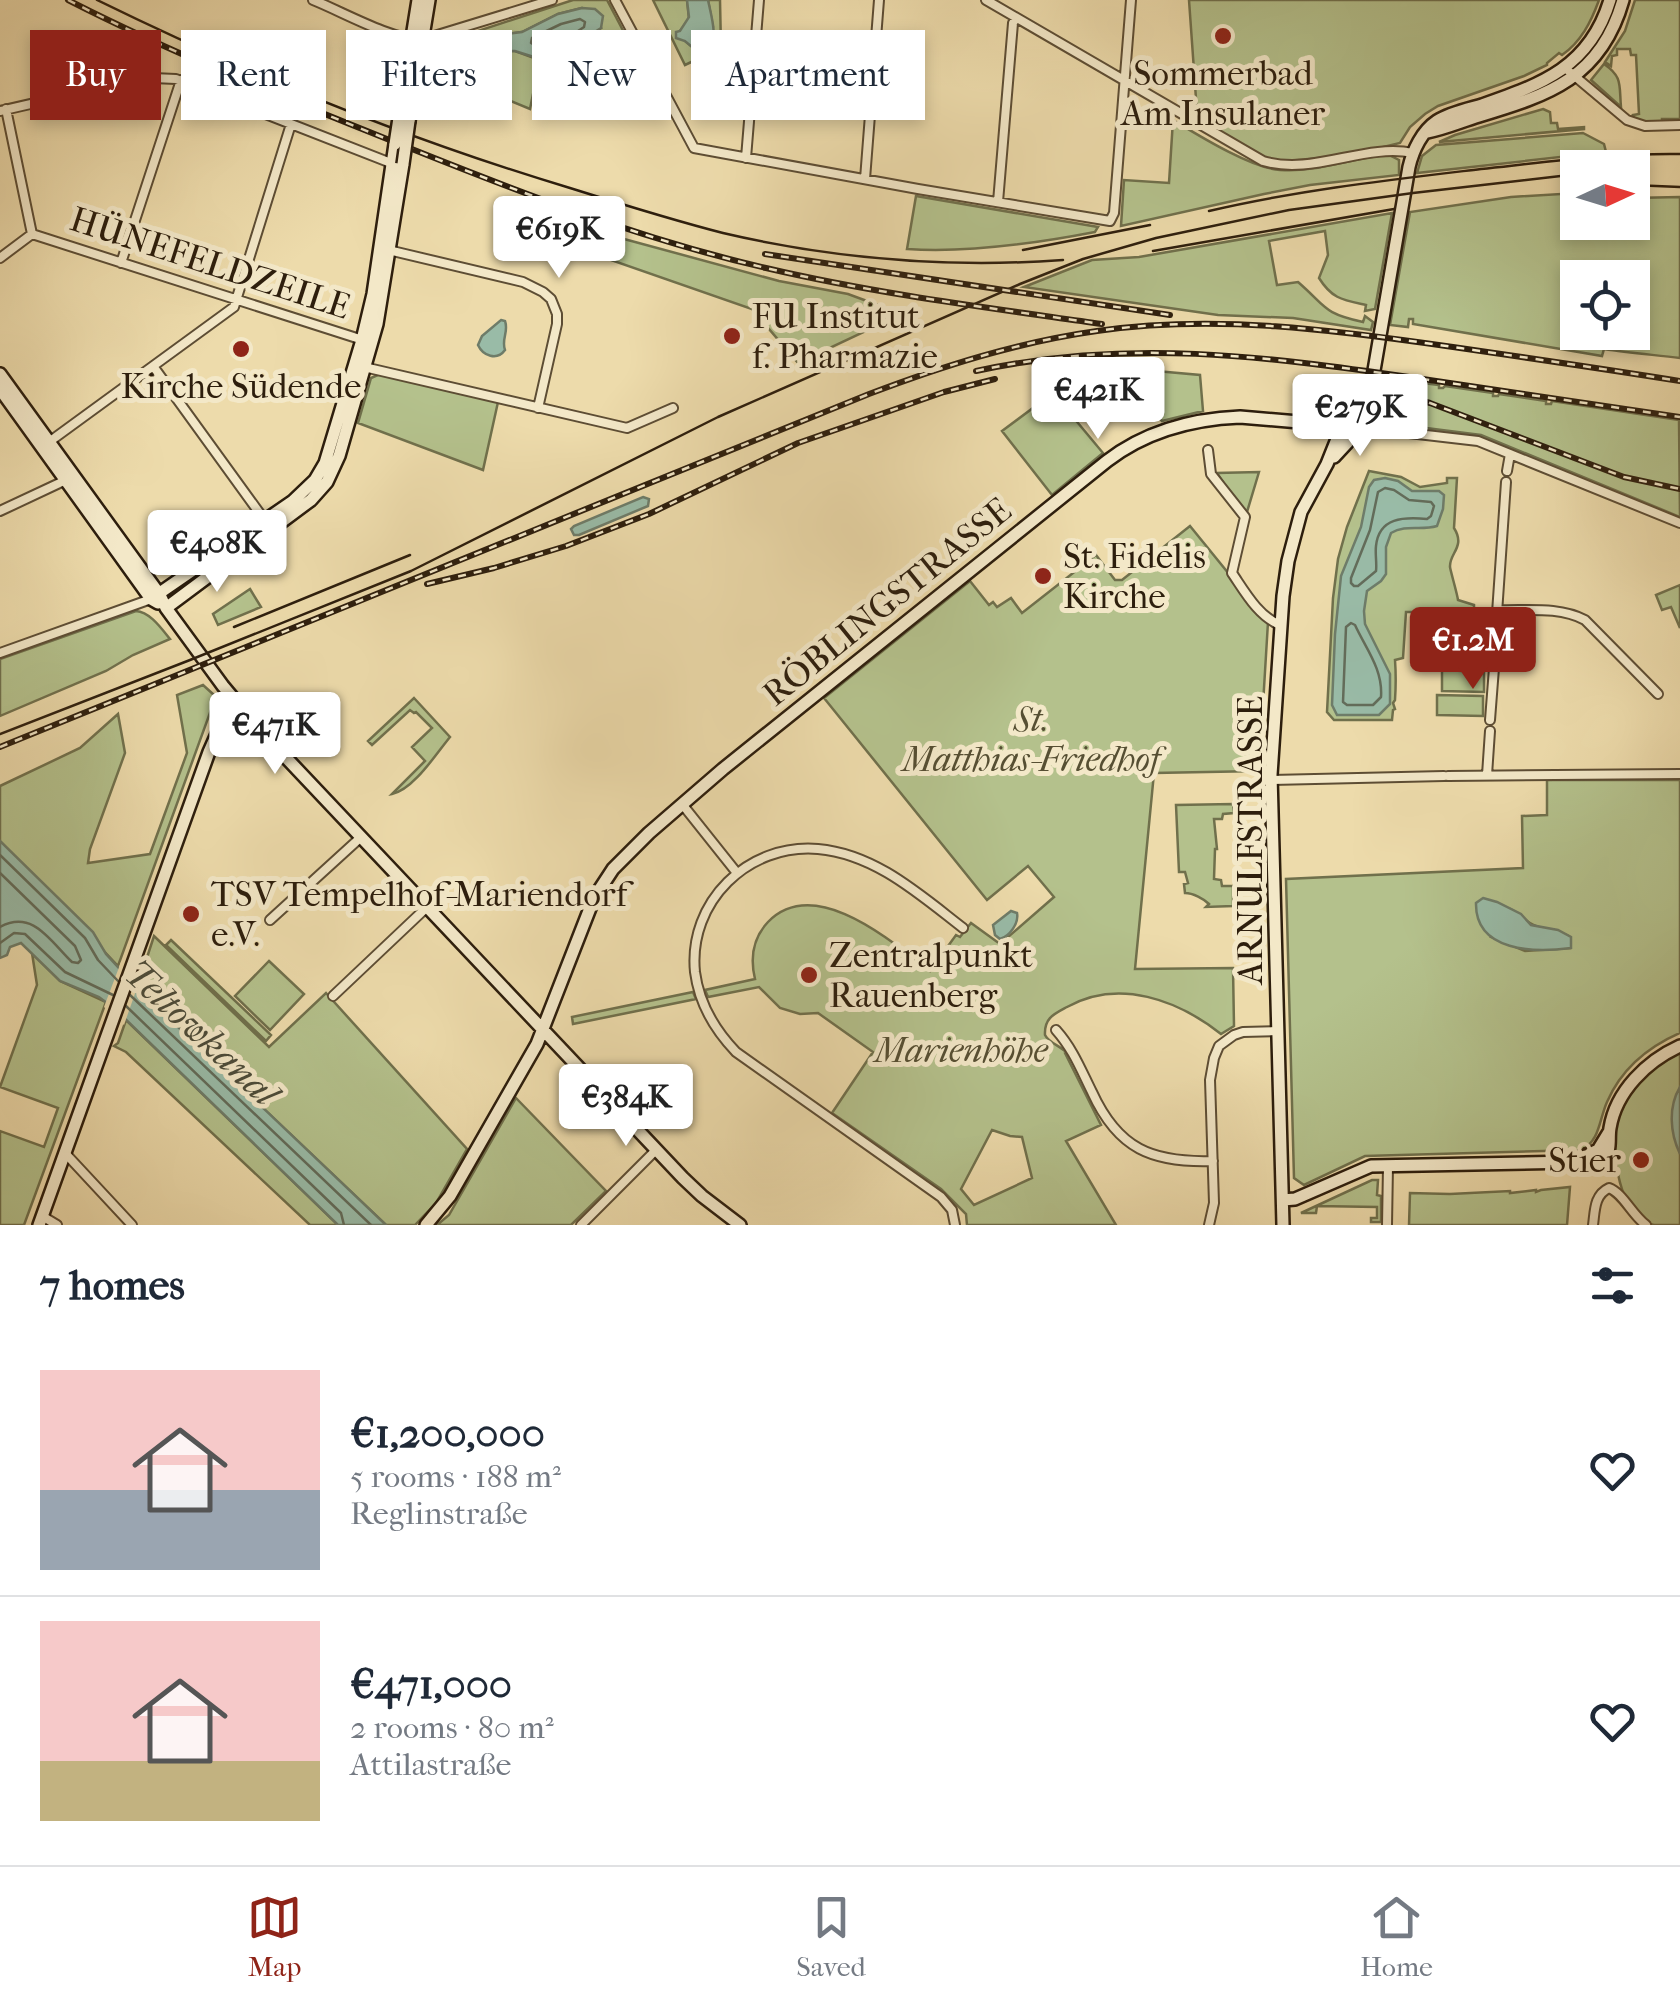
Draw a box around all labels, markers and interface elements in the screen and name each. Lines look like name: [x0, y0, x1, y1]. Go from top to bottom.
marker: Sommerbad Am Insulaner: [1212, 25, 1234, 47]
chip: Buy: [30, 30, 161, 120]
chip: Rent: [181, 30, 326, 120]
chip: Filters: [346, 30, 512, 120]
chip: New: [532, 30, 671, 120]
chip: Apartment: [691, 30, 925, 120]
place label: Sommerbad Am Insulaner: [1119, 53, 1325, 134]
north arrow: [1560, 150, 1650, 240]
map controls: [1560, 150, 1650, 350]
pin: €619K: [489, 196, 629, 281]
street label: HÜNEFELDZEILE: [65, 198, 355, 328]
text: €619K: [515, 210, 603, 247]
button: locate: [1560, 260, 1650, 350]
place label: FU Institut f. Pharmazie: [752, 296, 938, 377]
marker: FU Institut f. Pharmazie: [721, 325, 743, 347]
marker: Kirche Südende: [230, 338, 252, 360]
pin: €421K: [1028, 357, 1168, 442]
place label: Kirche Südende: [121, 366, 361, 407]
text: €421K: [1053, 371, 1143, 408]
pin: €279K: [1290, 374, 1430, 459]
text: €279K: [1315, 388, 1405, 425]
street label: RÖBLINGSTRASSE: [755, 489, 1019, 715]
pin: €408K: [147, 510, 287, 595]
text: €408K: [170, 524, 264, 561]
place label: St. Fidelis Kirche: [1063, 536, 1206, 617]
marker: St. Fidelis Kirche: [1032, 565, 1054, 587]
pin: €1.2M: [1403, 607, 1543, 692]
text: €1.2M: [1432, 621, 1514, 658]
pin: €471K: [205, 692, 345, 777]
street label: ARNULFSTRASSE: [1230, 696, 1271, 986]
park label: St. Matthias-Friedhof: [900, 699, 1167, 780]
text: €471K: [231, 706, 319, 743]
place label: TSV Tempelhof-Mariendorf e.V.: [211, 874, 635, 955]
marker: TSV Tempelhof-Mariendorf e.V.: [180, 903, 202, 925]
place label: Zentralpunkt Rauenberg: [829, 935, 1033, 1016]
water label: Teltowkanal: [115, 951, 290, 1118]
marker: Zentralpunkt Rauenberg: [798, 964, 820, 986]
park label: Marienhöhe: [872, 1030, 1049, 1071]
pin: €384K: [556, 1064, 696, 1149]
text: €384K: [581, 1078, 671, 1115]
place label: Stier: [1548, 1140, 1621, 1181]
marker: Stier: [1630, 1149, 1652, 1171]
icon: filters: [1585, 1258, 1640, 1313]
text: 7 homes: [40, 1261, 185, 1310]
text: €1,200,000: [350, 1409, 545, 1458]
icon: home: [120, 1410, 240, 1530]
icon: heart: [1585, 1443, 1640, 1498]
text: 5 rooms · 188 m²: [350, 1458, 561, 1495]
text: Reglinstraße: [350, 1495, 528, 1532]
text: €471,000: [350, 1660, 512, 1709]
icon: home: [120, 1661, 240, 1781]
icon: heart: [1585, 1694, 1640, 1749]
text: 2 rooms · 80 m²: [350, 1709, 554, 1746]
text: Attilastraße: [350, 1746, 511, 1783]
tab: Map: [247, 1890, 302, 1983]
tab: Saved: [796, 1890, 866, 1983]
tab: Home: [1360, 1890, 1433, 1983]

